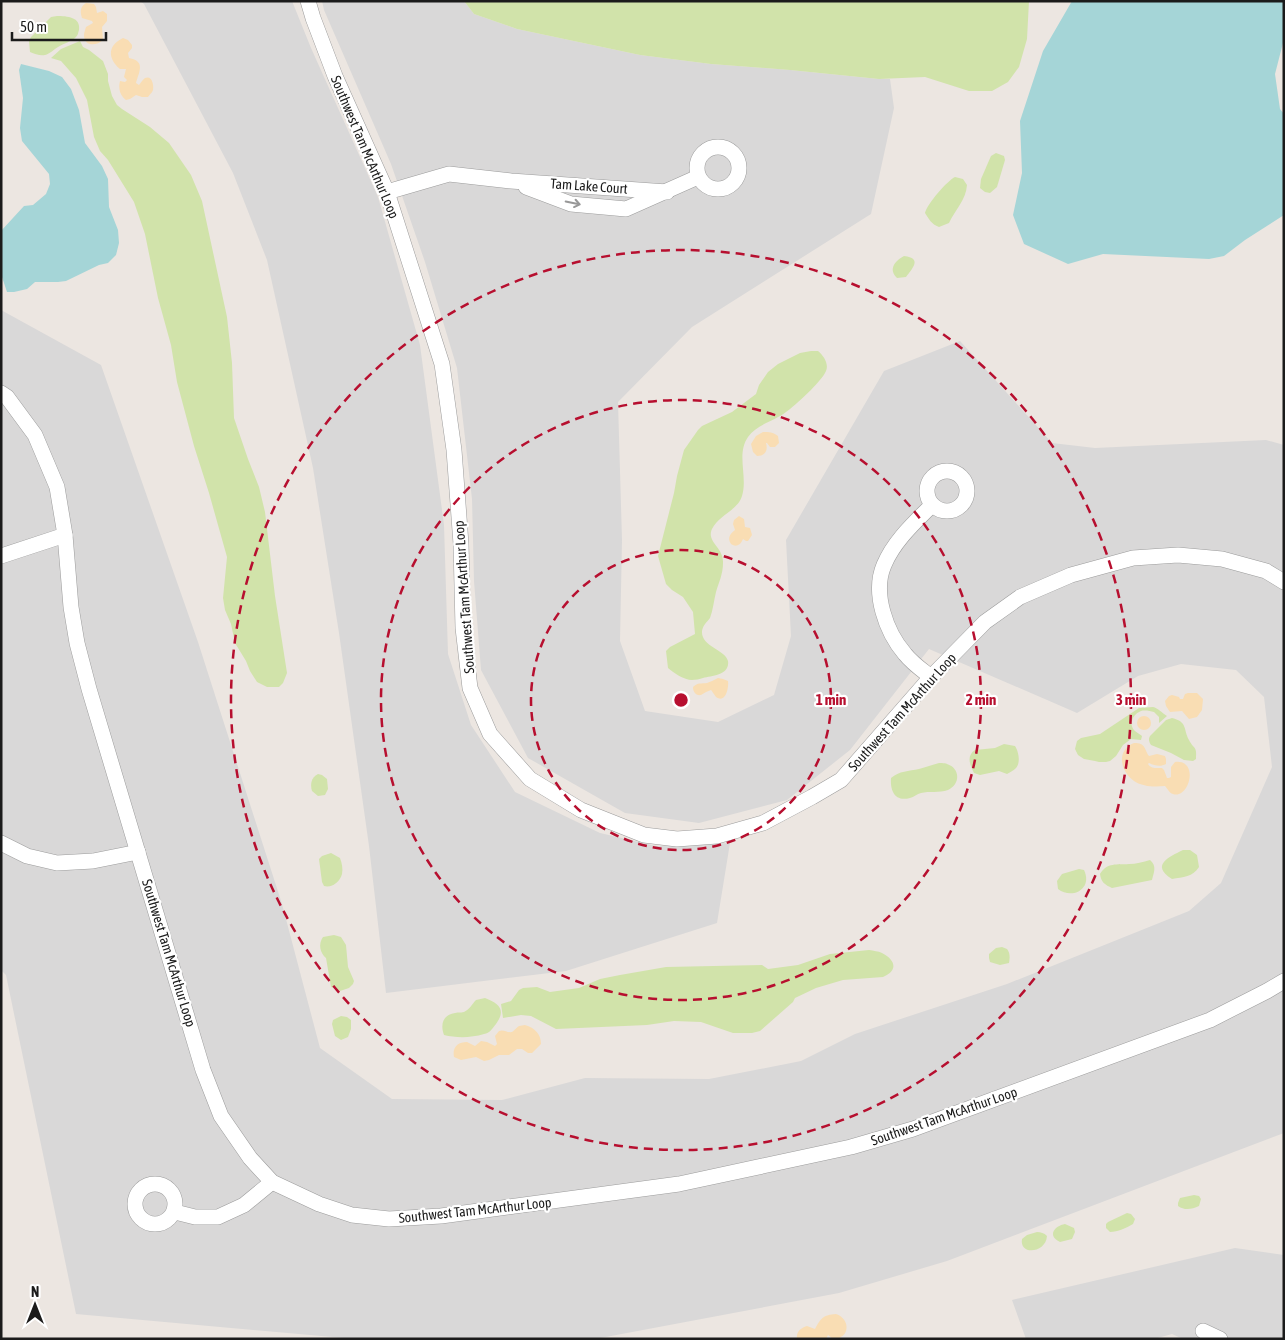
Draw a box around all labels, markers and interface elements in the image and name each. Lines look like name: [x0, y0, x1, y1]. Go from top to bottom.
scale bar: [12, 10, 106, 42]
text: 50 m: [20, 18, 47, 35]
street label: Southwest Tam McArthur Loop: [328, 73, 402, 221]
street label: Tam Lake Court: [550, 175, 628, 197]
one-way arrow: [565, 199, 581, 208]
street label: Southwest Tam McArthur Loop: [451, 520, 477, 674]
street label: Southwest Tam McArthur Loop: [845, 649, 960, 774]
centre of rings: [672, 691, 690, 709]
text: 1 min: [816, 691, 846, 708]
text: 2 min: [966, 691, 996, 708]
text: 3 min: [1116, 691, 1146, 708]
street label: Southwest Tam McArthur Loop: [139, 877, 199, 1029]
street label: Southwest Tam McArthur Loop: [869, 1083, 1019, 1149]
street label: Southwest Tam McArthur Loop: [398, 1194, 552, 1226]
north arrow: [10, 1280, 60, 1330]
text: N: [31, 1284, 39, 1300]

